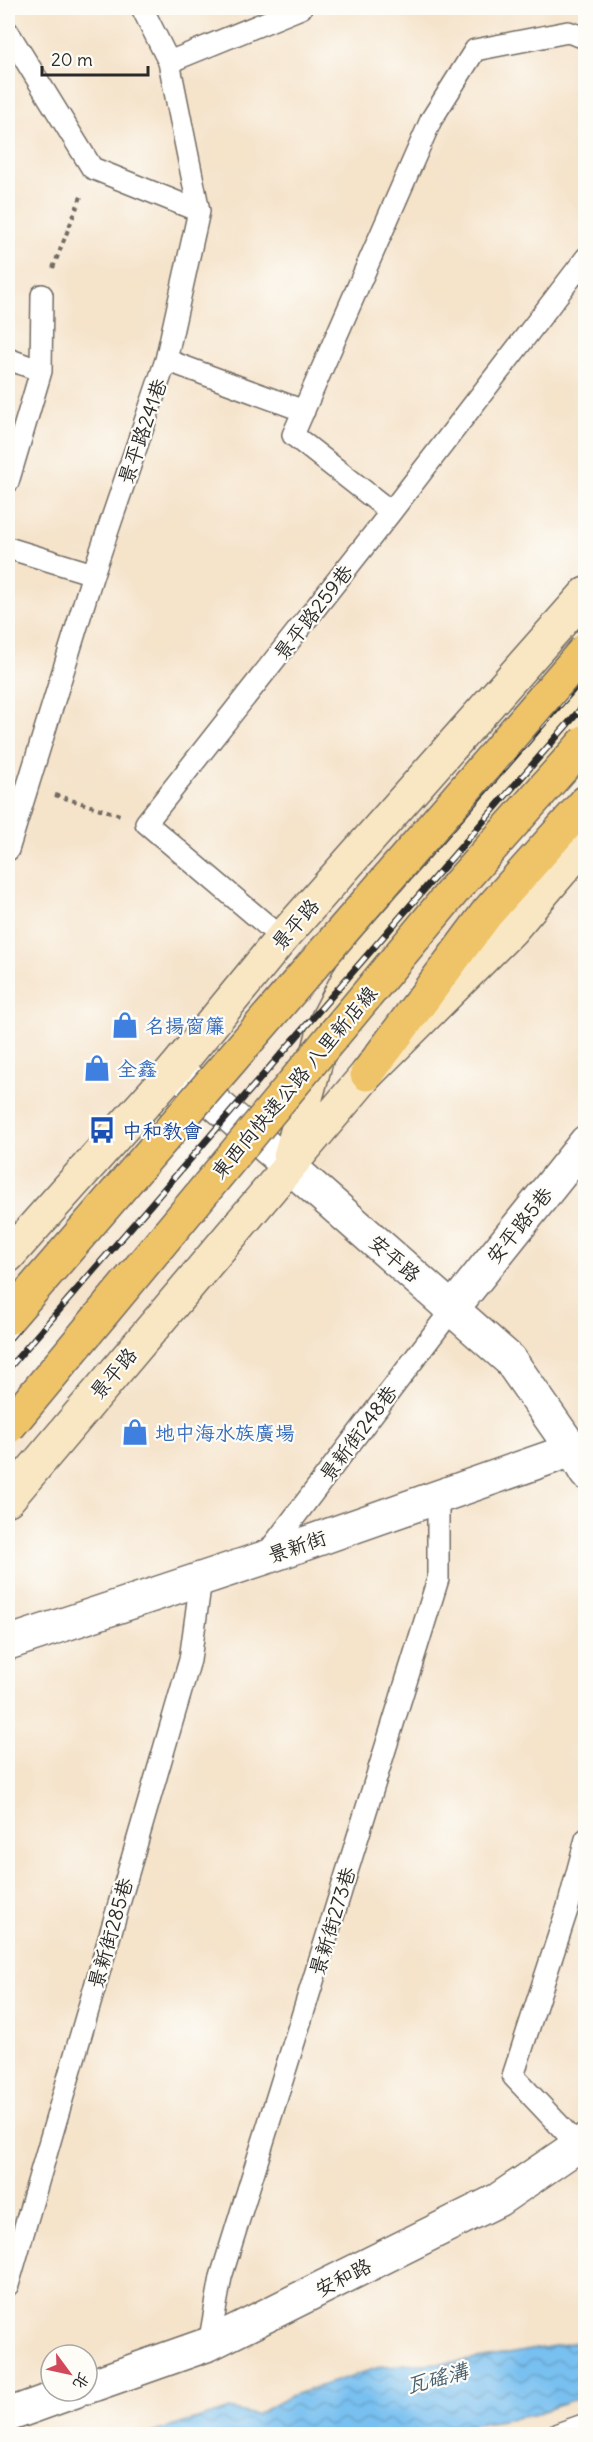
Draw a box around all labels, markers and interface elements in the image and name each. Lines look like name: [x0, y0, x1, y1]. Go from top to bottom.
scale bar: [42, 39, 148, 77]
text: 20 m: [51, 48, 93, 71]
street label: 景平路241巷: [112, 374, 172, 487]
street label: 景平路259巷: [268, 559, 359, 665]
street label: 景平路: [266, 892, 325, 955]
street label: 東西向快速公路 八里新店線: [206, 980, 382, 1184]
shop icon: 名揚窗簾: [110, 1010, 140, 1040]
place label: 名揚窗簾: [145, 1013, 225, 1038]
shop icon: 全鑫: [82, 1053, 112, 1083]
place label: 全鑫: [117, 1056, 157, 1081]
bus stop icon: 中和教會: [87, 1115, 117, 1145]
place label: 中和教會: [122, 1118, 203, 1143]
street label: 安平路5巷: [480, 1181, 558, 1268]
street label: 安平路: [364, 1229, 427, 1288]
street label: 景平路: [84, 1341, 143, 1404]
street label: 景新街248巷: [314, 1379, 403, 1486]
shop icon: 地中海水族廣場: [120, 1417, 150, 1447]
place label: 地中海水族廣場: [155, 1420, 295, 1445]
street label: 景新街: [265, 1524, 329, 1568]
street label: 景新街273巷: [304, 1863, 361, 1978]
street label: 景新街285巷: [82, 1874, 138, 1991]
street label: 安和路: [311, 2252, 376, 2302]
north arrow: [39, 2343, 99, 2403]
water label: 瓦磘溝: [403, 2356, 473, 2399]
text: 北: [69, 2369, 94, 2393]

